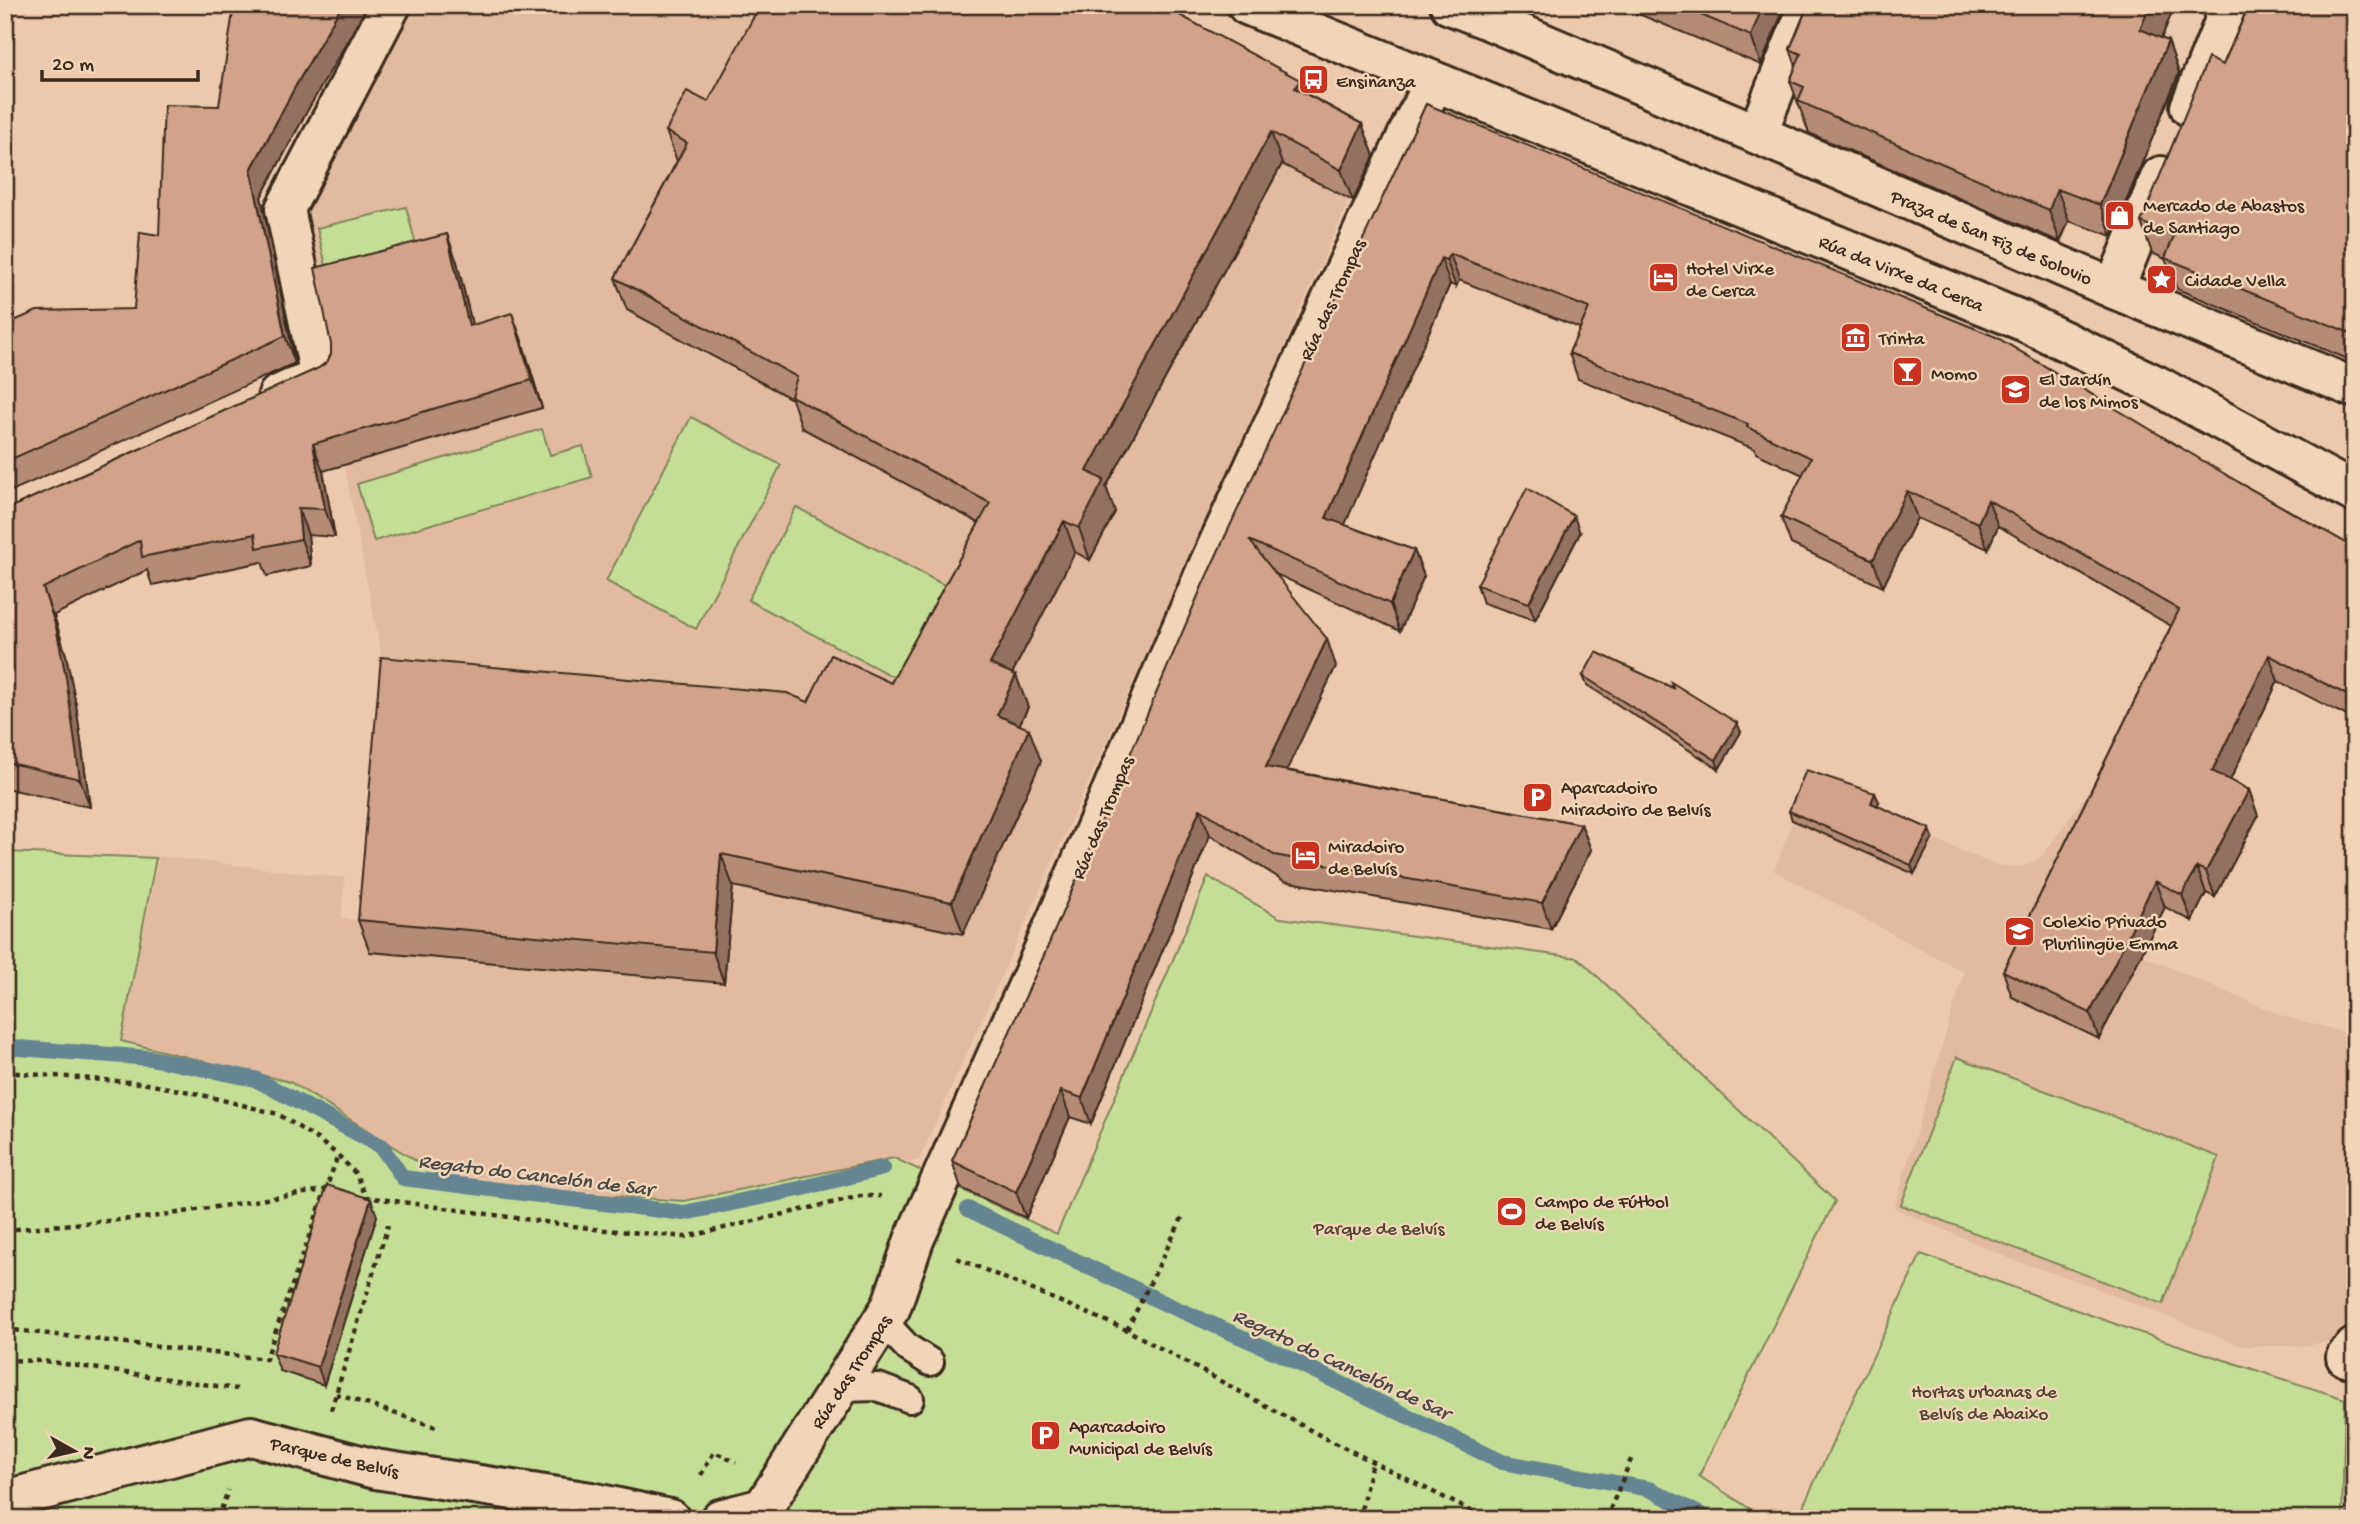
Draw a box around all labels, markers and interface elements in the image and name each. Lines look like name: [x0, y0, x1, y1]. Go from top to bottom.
scale bar: [42, 38, 198, 82]
text: 20 m: [52, 54, 94, 79]
bus stop icon: Ensinanza: [1296, 63, 1330, 97]
place label: Ensinanza: [1336, 72, 1417, 95]
street label: Praza de San Fiz de Solovio: [1885, 186, 2095, 292]
place label: Mercado de Abastos de Santiago: [2143, 196, 2305, 241]
shop icon: Mercado de Abastos de Santiago: [2103, 198, 2137, 232]
street label: Rúa da Virxe da Cerca: [1815, 232, 1988, 319]
street label: Rúa das Trompas: [1296, 235, 1373, 365]
place label: Hotel Virxe de Cerca: [1686, 259, 1774, 304]
hotel icon: Hotel Virxe de Cerca: [1646, 261, 1680, 295]
place icon: Cidade Vella: [2145, 262, 2179, 296]
place label: Cidade Vella: [2185, 271, 2287, 294]
museum icon: Trinta: [1839, 320, 1873, 354]
place label: Trinta: [1878, 329, 1926, 352]
bar icon: Momo: [1891, 355, 1925, 389]
place label: Momo: [1931, 364, 1978, 387]
place label: El Jardín de los Mimos: [2039, 370, 2139, 415]
school or university icon: El Jardín de los Mimos: [1999, 372, 2033, 406]
street label: Rúa das Trompas: [1068, 752, 1141, 883]
place label: Aparcadoiro Miradoiro de Belvís: [1561, 778, 1711, 823]
parking icon: Aparcadoiro Miradoiro de Belvís: [1521, 780, 1555, 814]
place label: Miradoiro de Belvís: [1328, 837, 1404, 882]
hotel icon: Miradoiro de Belvís: [1288, 839, 1322, 873]
place label: Colexio Privado Plurilingüe Emma: [2042, 912, 2180, 957]
school or university icon: Colexio Privado Plurilingüe Emma: [2003, 914, 2037, 948]
water label: Regato do Cancelón de Sar: [417, 1151, 659, 1205]
place label: Campo de Fútbol de Belvís: [1535, 1192, 1669, 1237]
sports icon: Campo de Fútbol de Belvís: [1495, 1194, 1529, 1228]
park label: Parque de Belvís: [1313, 1219, 1445, 1242]
water label: Regato do Cancelón de Sar: [1228, 1305, 1457, 1429]
street label: Rúa das Trompas: [808, 1311, 899, 1434]
park label: Hortas urbanas de Belvís de Abaixo: [1911, 1382, 2057, 1427]
north arrow: [38, 1416, 108, 1486]
place label: Aparcadoiro Municipal de Belvís: [1069, 1417, 1213, 1462]
parking icon: Aparcadoiro Municipal de Belvís: [1029, 1419, 1063, 1453]
street label: Parque de Belvís: [267, 1433, 402, 1486]
text: N: [75, 1445, 100, 1461]

